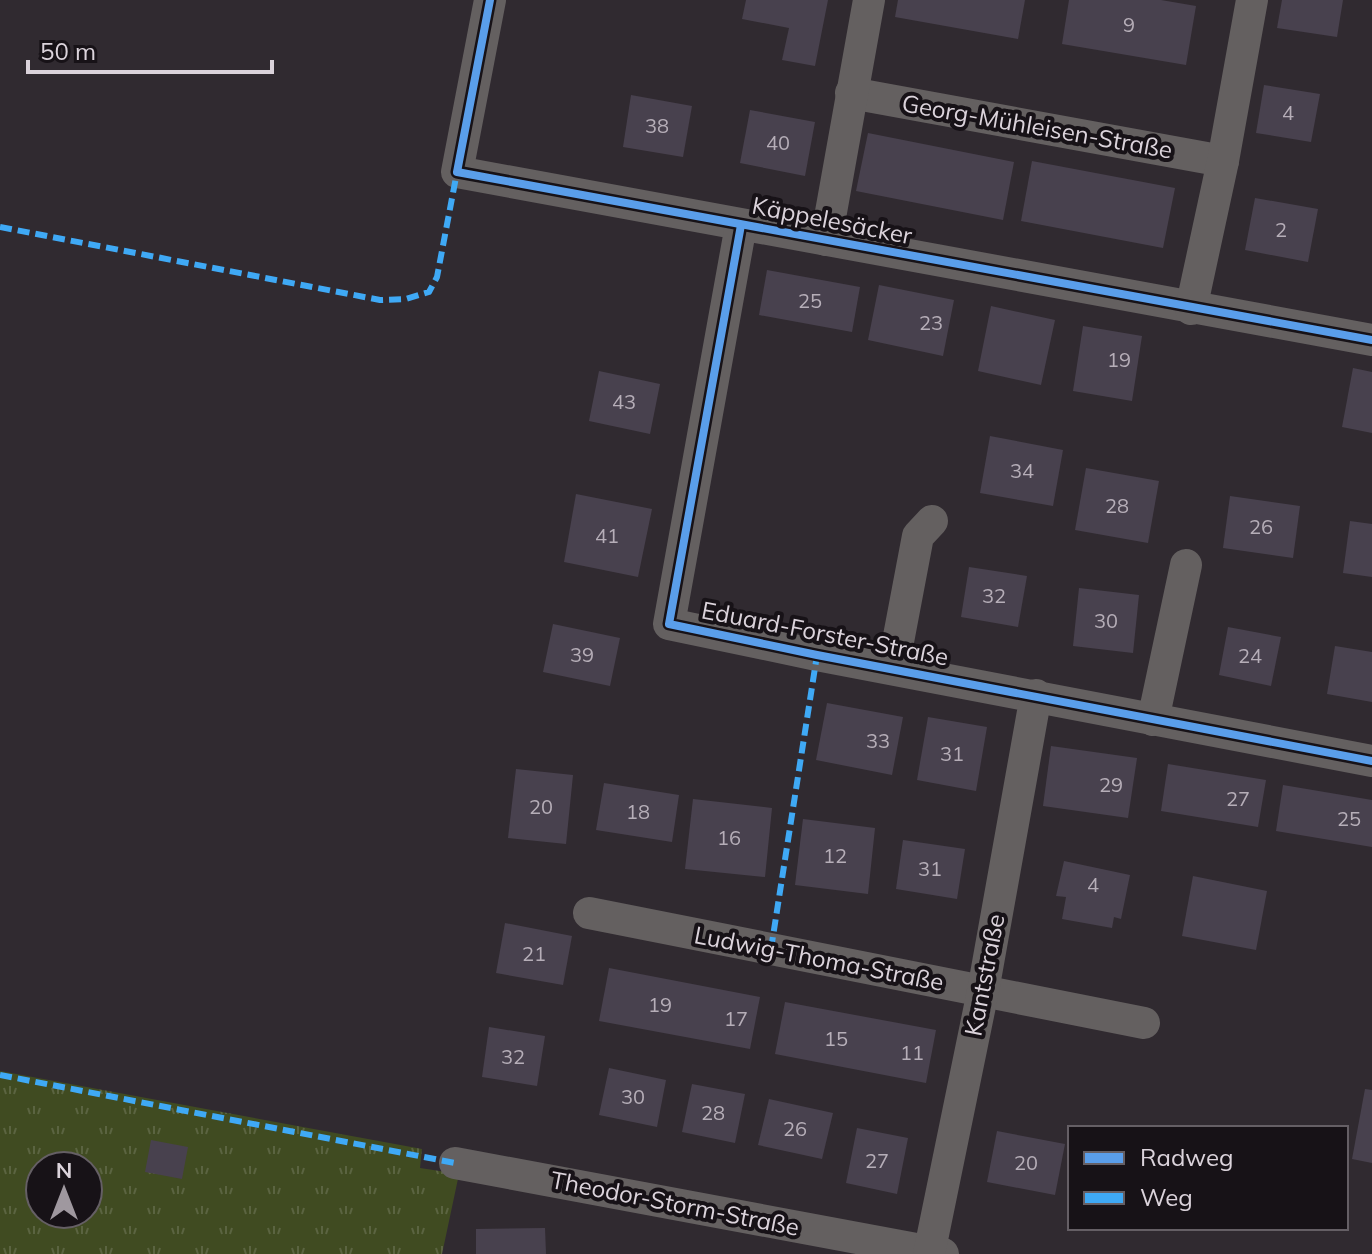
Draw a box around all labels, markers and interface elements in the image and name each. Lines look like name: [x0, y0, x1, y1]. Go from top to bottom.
house number: 9: [1123, 12, 1135, 37]
scale bar: [28, 24, 272, 74]
text: 50 m: [40, 36, 96, 66]
street label: Georg-Mühleisen-Straße: [900, 87, 1175, 165]
house number: 4: [1282, 100, 1294, 125]
house number: 38: [645, 113, 669, 138]
house number: 40: [766, 130, 790, 155]
street label: Käppelesäcker: [750, 190, 915, 250]
house number: 2: [1275, 217, 1287, 242]
house number: 25: [798, 288, 822, 313]
house number: 23: [919, 310, 943, 335]
house number: 19: [1107, 347, 1131, 372]
house number: 43: [612, 389, 636, 414]
house number: 34: [1010, 458, 1034, 483]
house number: 28: [1105, 493, 1129, 518]
house number: 26: [1249, 514, 1273, 539]
house number: 41: [595, 523, 619, 548]
house number: 32: [982, 583, 1006, 608]
street label: Eduard-Forster-Straße: [699, 594, 951, 672]
house number: 30: [1094, 608, 1118, 633]
house number: 39: [570, 642, 594, 667]
house number: 24: [1238, 643, 1262, 668]
house number: 33: [866, 728, 890, 753]
house number: 31: [940, 741, 964, 766]
house number: 29: [1099, 772, 1123, 797]
house number: 27: [1226, 786, 1250, 811]
house number: 20: [529, 794, 553, 819]
house number: 18: [626, 799, 650, 824]
house number: 25: [1337, 806, 1361, 831]
house number: 16: [717, 825, 741, 850]
house number: 12: [823, 843, 847, 868]
house number: 31: [918, 856, 942, 881]
house number: 4: [1087, 872, 1099, 897]
street label: Kantstraße: [958, 911, 1011, 1038]
street label: Ludwig-Thoma-Straße: [692, 919, 946, 997]
house number: 21: [522, 941, 546, 966]
house number: 19: [648, 992, 672, 1017]
house number: 17: [724, 1006, 748, 1031]
house number: 15: [824, 1026, 848, 1051]
house number: 11: [900, 1040, 924, 1065]
house number: 32: [501, 1044, 525, 1069]
house number: 30: [621, 1084, 645, 1109]
house number: 28: [701, 1100, 725, 1125]
house number: 26: [783, 1116, 807, 1141]
legend: [1068, 1126, 1348, 1230]
text: Radweg: [1140, 1142, 1234, 1172]
house number: 27: [865, 1148, 889, 1173]
north arrow: [24, 1150, 104, 1230]
house number: 20: [1014, 1150, 1038, 1175]
text: N: [56, 1156, 72, 1184]
street label: Theodor-Storm-Straße: [548, 1164, 802, 1242]
text: Weg: [1140, 1182, 1193, 1212]

